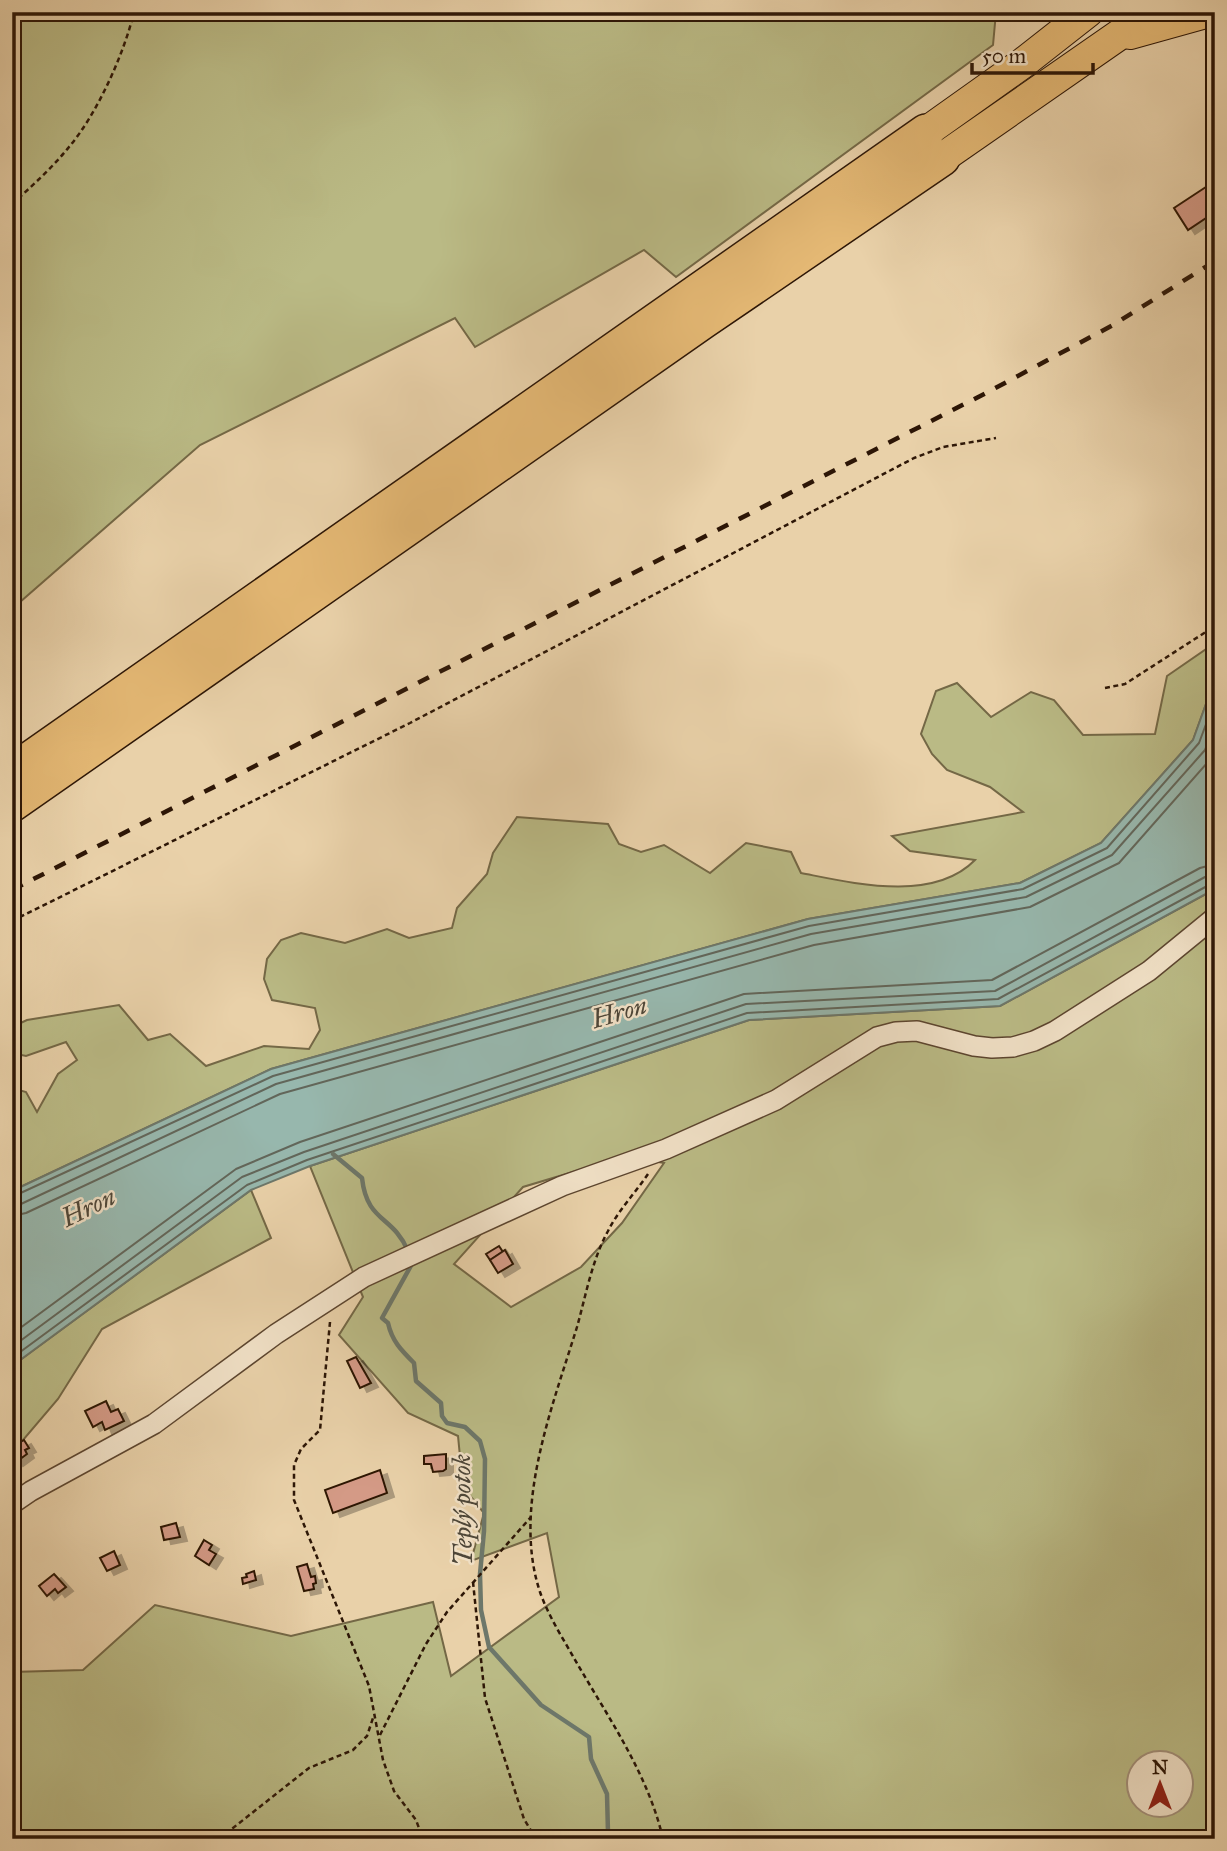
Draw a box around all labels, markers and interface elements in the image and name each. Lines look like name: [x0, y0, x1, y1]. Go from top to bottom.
scale bar: [972, 32, 1092, 76]
text: 50 m: [982, 43, 1027, 69]
water label: Hron: [586, 989, 651, 1035]
water label: Hron: [55, 1180, 121, 1234]
water label: Teplý potok: [445, 1453, 480, 1566]
north arrow: [1126, 1750, 1196, 1820]
text: N: [1152, 1756, 1168, 1779]

